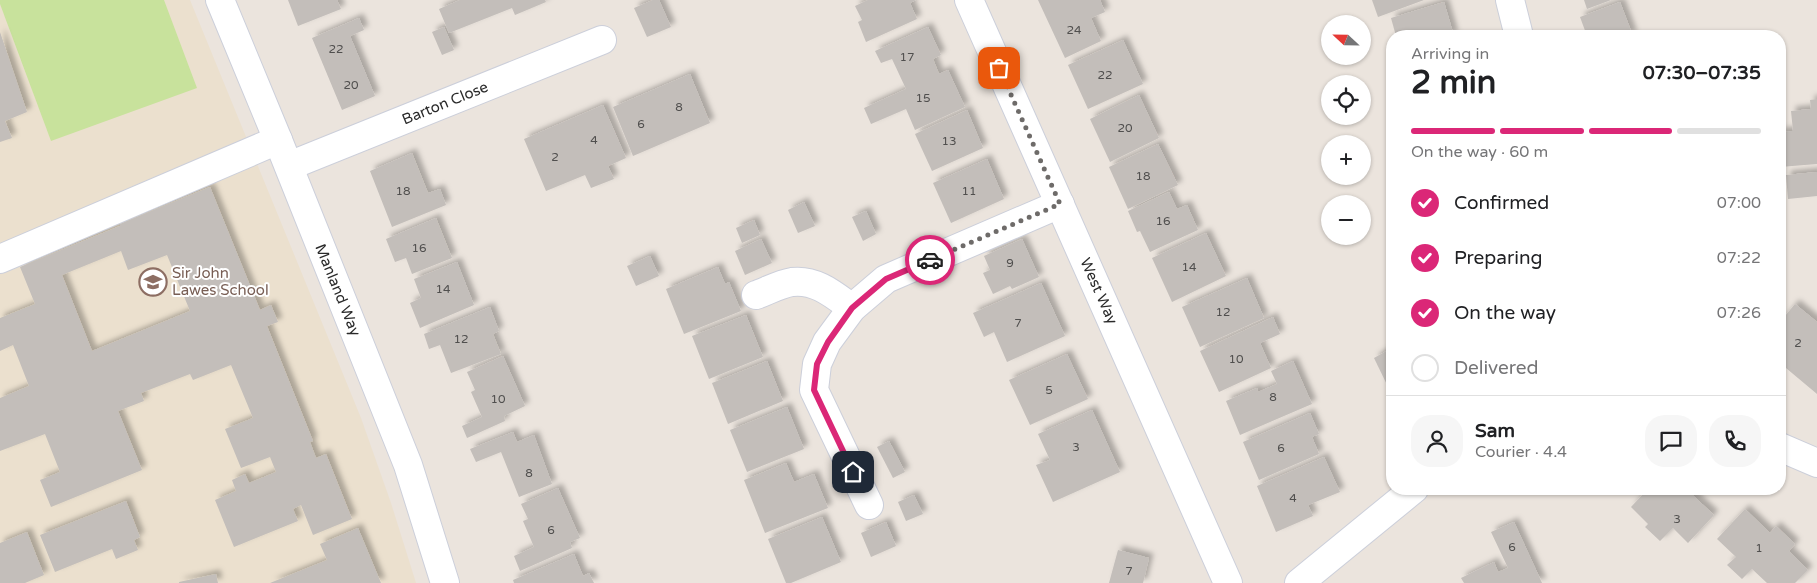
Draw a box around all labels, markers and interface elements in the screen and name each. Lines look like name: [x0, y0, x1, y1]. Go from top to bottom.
north arrow: [1321, 15, 1371, 65]
map controls: [1321, 15, 1371, 245]
house number: 24: [1066, 23, 1082, 37]
house number: 22: [328, 42, 344, 56]
text: Arriving in: [1411, 44, 1489, 64]
pin: [978, 47, 1020, 89]
house number: 17: [899, 50, 915, 64]
icon: bag: [985, 54, 1013, 82]
text: 07:30–07:35: [1643, 62, 1761, 84]
text: 2 min: [1411, 64, 1496, 102]
house number: 22: [1097, 68, 1113, 82]
button: locate: [1321, 75, 1371, 125]
house number: 20: [343, 78, 359, 92]
street label: Barton Close: [399, 78, 491, 128]
house number: 15: [915, 91, 931, 105]
house number: 8: [675, 100, 683, 114]
house number: 6: [637, 117, 645, 131]
house number: 20: [1117, 121, 1133, 135]
house number: 4: [590, 133, 598, 147]
house number: 13: [941, 134, 957, 148]
button: +: [1321, 135, 1371, 185]
text: On the way · 60 m: [1411, 142, 1548, 162]
house number: 2: [551, 150, 559, 164]
house number: 18: [1135, 169, 1151, 183]
house number: 18: [395, 184, 411, 198]
house number: 11: [961, 184, 977, 198]
icon: check: [1411, 189, 1439, 217]
text: Confirmed: [1454, 192, 1549, 214]
text: 07:00: [1717, 193, 1761, 213]
button: −: [1321, 195, 1371, 245]
house number: 16: [1155, 214, 1171, 228]
courier: [905, 235, 955, 285]
street label: Manland Way: [311, 241, 365, 339]
house number: 16: [411, 241, 427, 255]
icon: check: [1411, 244, 1439, 272]
icon: car: [916, 246, 944, 274]
text: Preparing: [1454, 247, 1543, 269]
text: 07:22: [1717, 248, 1761, 268]
street label: West Way: [1076, 255, 1122, 327]
house number: 9: [1006, 256, 1014, 270]
house number: 14: [1181, 260, 1197, 274]
place label: Sir John Lawes School: [172, 264, 269, 299]
school or university icon: Sir John Lawes School: [138, 267, 168, 297]
house number: 14: [435, 282, 451, 296]
icon: check: [1411, 299, 1439, 327]
text: On the way: [1454, 302, 1556, 324]
text: 07:26: [1717, 303, 1761, 323]
house number: 12: [1215, 305, 1231, 319]
house number: 7: [1014, 316, 1022, 330]
house number: 12: [453, 332, 469, 346]
house number: 2: [1794, 336, 1802, 350]
house number: 10: [1228, 352, 1244, 366]
text: Delivered: [1454, 357, 1539, 379]
house number: 5: [1045, 383, 1053, 397]
house number: 8: [1269, 390, 1277, 404]
house number: 10: [490, 392, 506, 406]
button: person: [1411, 415, 1463, 467]
button: chat: [1645, 415, 1697, 467]
button: phone: [1709, 415, 1761, 467]
text: Sam: [1475, 420, 1515, 442]
house number: 3: [1072, 440, 1080, 454]
house number: 6: [1277, 441, 1285, 455]
text: Courier · 4.4: [1475, 442, 1567, 462]
pin: [832, 451, 874, 493]
icon: home: [839, 458, 867, 486]
house number: 8: [525, 466, 533, 480]
house number: 4: [1289, 491, 1297, 505]
house number: 3: [1673, 512, 1681, 526]
house number: 6: [547, 523, 555, 537]
house number: 6: [1508, 540, 1516, 554]
house number: 1: [1755, 541, 1763, 555]
house number: 7: [1125, 564, 1133, 578]

